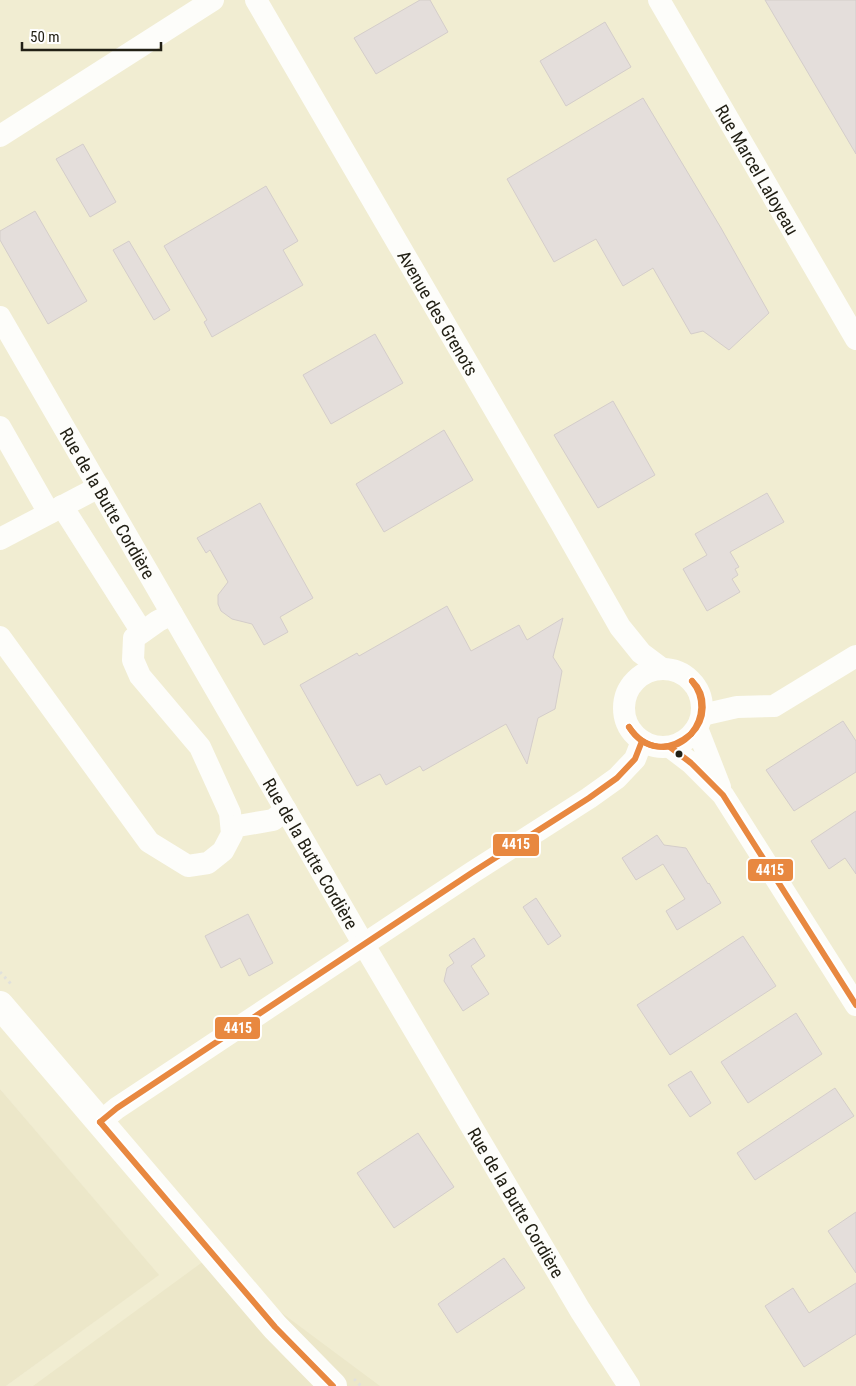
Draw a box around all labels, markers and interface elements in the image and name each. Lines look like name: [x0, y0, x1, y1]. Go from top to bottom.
scale bar: [22, 20, 161, 52]
text: 50 m: [30, 28, 60, 46]
street label: Rue Marcel Laloyeau: [712, 101, 803, 238]
street label: Avenue des Grenots: [394, 246, 483, 379]
street label: Rue de la Butte Cordière: [56, 424, 160, 582]
unlabelled marker: [674, 749, 684, 759]
street label: Rue de la Butte Cordière: [259, 774, 363, 933]
line badge: 4415: [492, 833, 540, 857]
text: 4415: [502, 836, 530, 852]
line badge: 4415: [747, 858, 794, 882]
text: 4415: [756, 862, 784, 878]
line badge: 4415: [214, 1016, 261, 1040]
text: 4415: [224, 1020, 252, 1036]
street label: Rue de la Butte Cordière: [464, 1124, 569, 1281]

